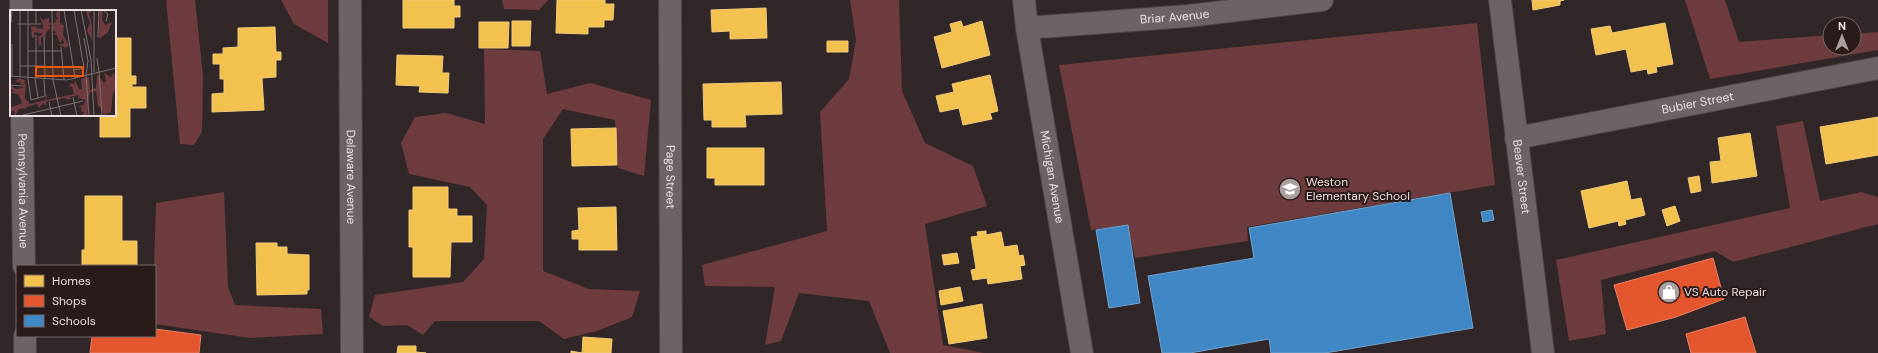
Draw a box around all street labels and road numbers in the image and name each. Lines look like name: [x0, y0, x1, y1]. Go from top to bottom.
street label: Briar Avenue: [1139, 6, 1210, 28]
street label: Bubier Street: [1660, 88, 1735, 118]
street label: Michigan Avenue: [1036, 129, 1068, 224]
street label: Delaware Avenue: [343, 130, 359, 225]
street label: Pennsylvania Avenue: [14, 133, 32, 249]
street label: Beaver Street: [1509, 139, 1534, 215]
street label: Page Street: [662, 145, 679, 209]

